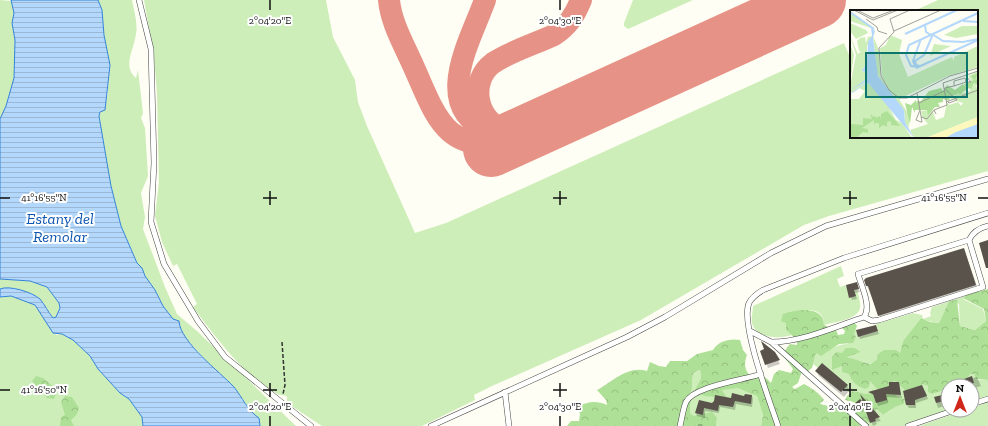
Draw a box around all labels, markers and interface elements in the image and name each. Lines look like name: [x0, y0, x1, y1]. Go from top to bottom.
inset map: [850, 10, 978, 138]
text: 2°04'20"E: [249, 15, 291, 27]
text: 2°04'30"E: [539, 15, 581, 27]
text: 41°16'55"N: [21, 192, 67, 204]
text: 41°16'55"N: [921, 192, 967, 204]
water label: Estany del Remolar: [26, 209, 94, 246]
north arrow: [940, 378, 980, 418]
text: N: [956, 382, 965, 395]
text: 41°16'50"N: [21, 384, 68, 396]
text: 2°04'20"E: [249, 401, 291, 413]
text: 2°04'30"E: [539, 401, 581, 413]
text: 2°04'40"E: [829, 401, 871, 413]

